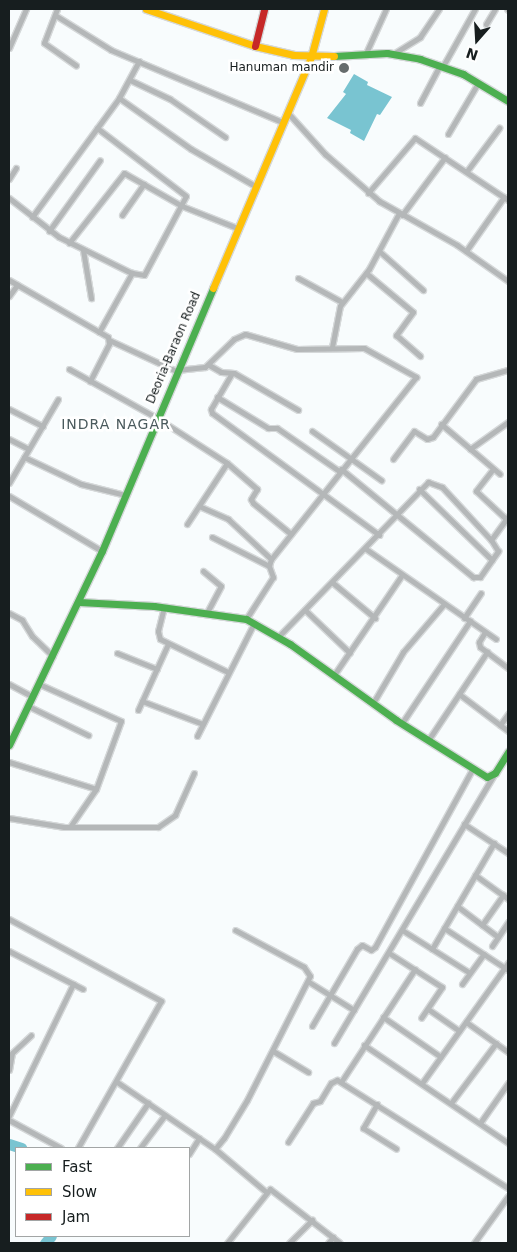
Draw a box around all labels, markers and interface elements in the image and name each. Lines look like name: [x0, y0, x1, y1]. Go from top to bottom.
north arrow: [452, 15, 502, 65]
text: N: [464, 45, 480, 64]
place label: Hanuman mandir: [229, 61, 334, 75]
marker: Hanuman mandir: [338, 62, 350, 74]
street label: Deoria-Baraon Road: [144, 290, 204, 406]
district label: INDRA NAGAR: [60, 416, 172, 432]
legend: [15, 1147, 190, 1237]
text: Fast: [62, 1158, 92, 1176]
text: Slow: [62, 1183, 97, 1201]
text: Jam: [62, 1208, 90, 1226]

